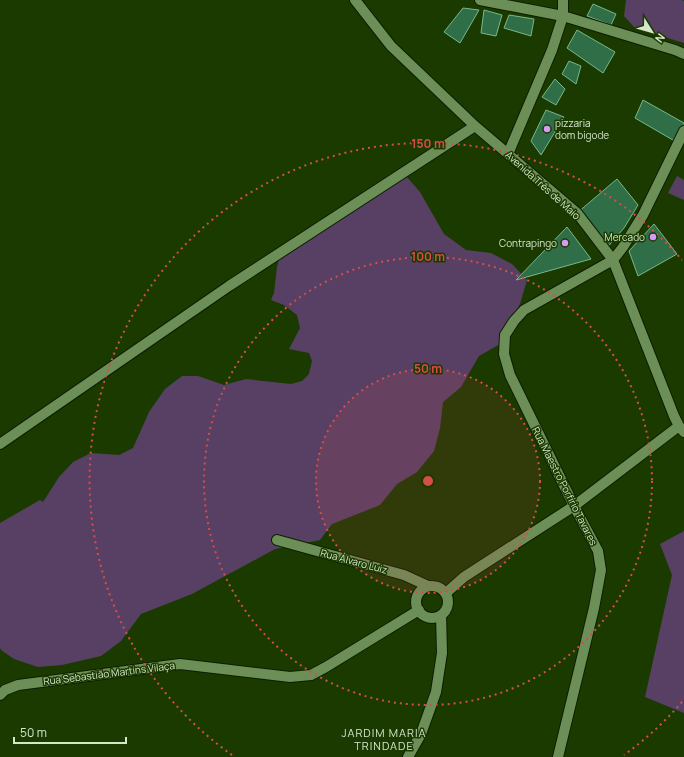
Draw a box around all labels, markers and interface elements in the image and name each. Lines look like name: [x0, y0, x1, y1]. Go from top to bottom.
north arrow: [632, 12, 672, 52]
text: N: [652, 31, 669, 46]
place label: pizzaria dom bigode: [555, 116, 609, 142]
marker: pizzaria dom bigode: [542, 124, 552, 134]
text: 150 m: [411, 135, 445, 152]
street label: Avenida Três de Maio: [502, 148, 584, 223]
place label: Mercado: [604, 230, 645, 244]
marker: Mercado: [648, 232, 658, 242]
place label: Contrapingo: [499, 236, 557, 250]
marker: Contrapingo: [560, 238, 570, 248]
text: 100 m: [411, 248, 445, 265]
text: 50 m: [414, 360, 442, 377]
street label: Rua Maestro Porfírio Tavares: [529, 424, 601, 548]
centre of rings: [421, 474, 435, 488]
street label: Rua Álvaro Luiz: [319, 545, 389, 577]
street label: Rua Sebastião Martins Vilaça: [42, 658, 176, 688]
scale bar: [14, 719, 126, 745]
text: 50 m: [20, 724, 47, 741]
district label: JARDIM MARIA TRINDADE: [342, 725, 426, 753]

